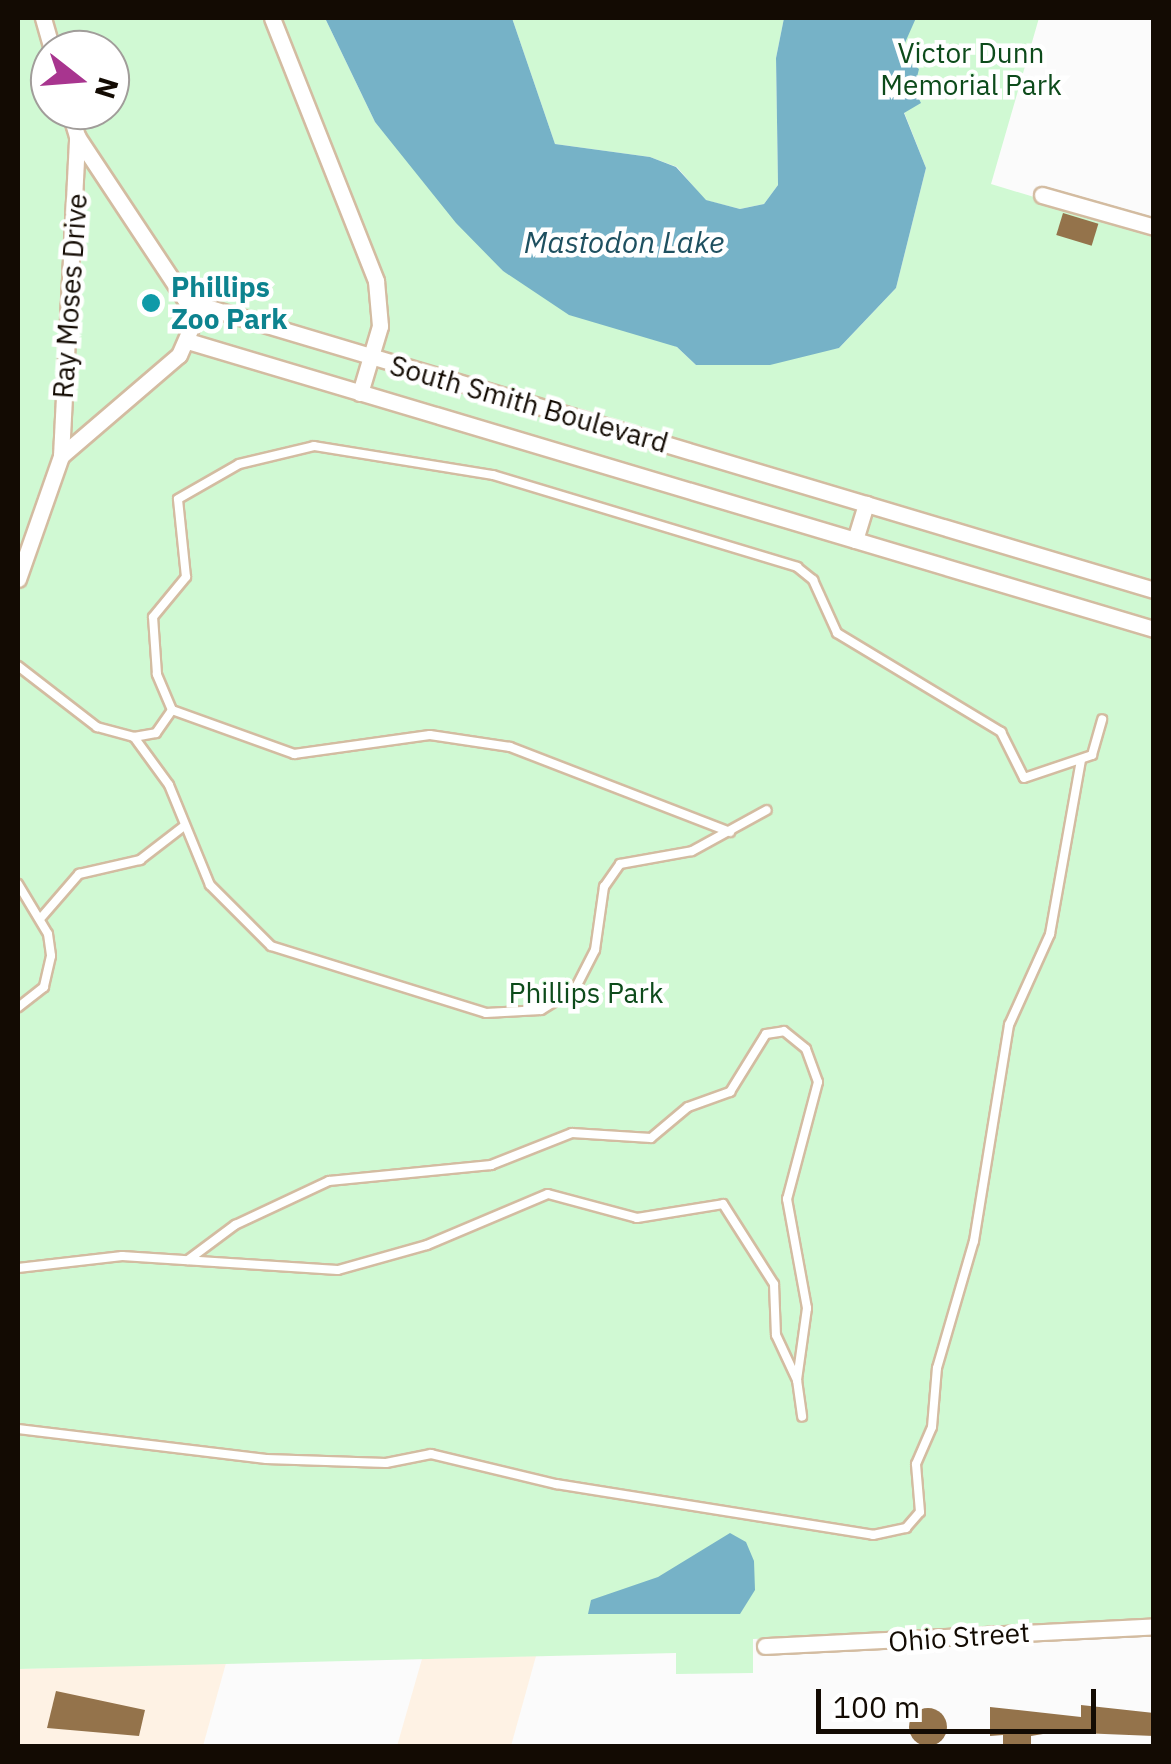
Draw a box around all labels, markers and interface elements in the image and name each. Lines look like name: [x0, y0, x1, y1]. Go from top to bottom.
north arrow: [30, 30, 130, 130]
park label: Victor Dunn Memorial Park: [880, 36, 1062, 102]
text: N: [87, 73, 128, 103]
street label: Ray Moses Drive: [46, 192, 94, 400]
water label: Mastodon Lake: [524, 224, 724, 260]
place label: Phillips Zoo Park: [171, 270, 287, 336]
marker: Phillips Zoo Park: [140, 292, 162, 314]
street label: South Smith Boulevard: [386, 348, 672, 460]
park label: Phillips Park: [508, 976, 664, 1010]
street label: Ohio Street: [887, 1615, 1031, 1659]
scale bar: [821, 1669, 1101, 1731]
text: 100 m: [833, 1687, 920, 1726]

